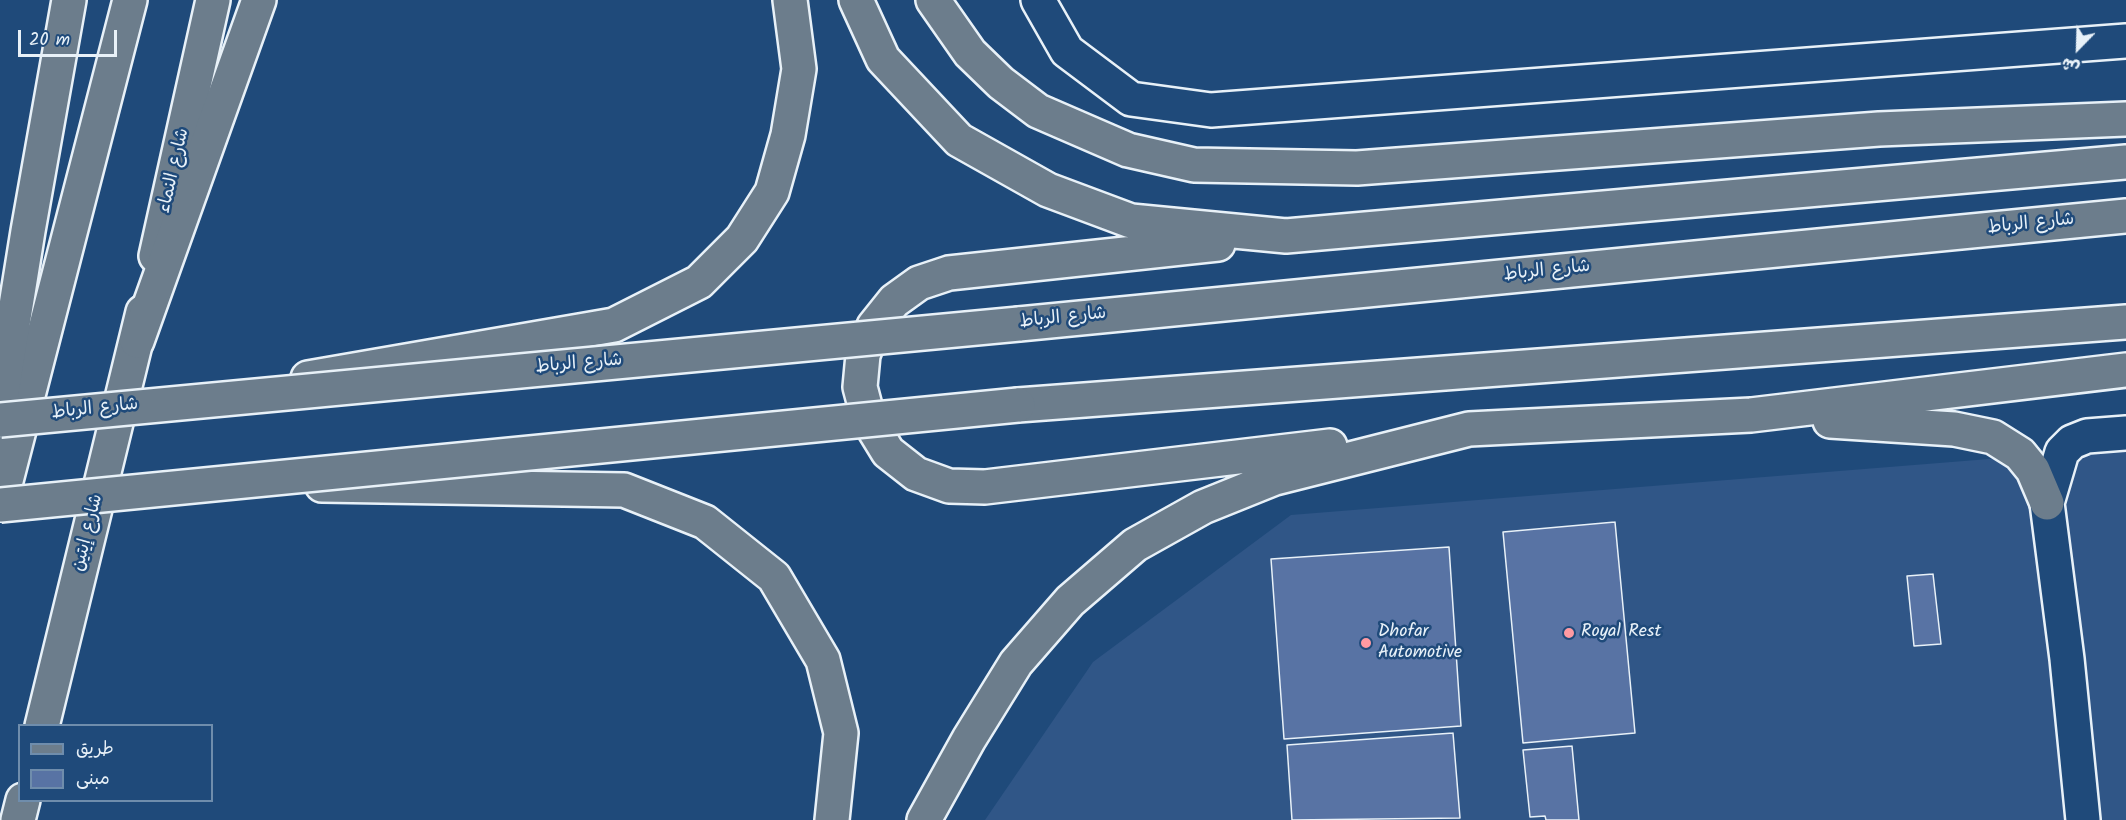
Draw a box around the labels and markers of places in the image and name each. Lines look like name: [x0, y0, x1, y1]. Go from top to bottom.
place label: Dhofar Automotive: [1378, 622, 1462, 664]
place label: Royal Rest: [1581, 622, 1661, 644]
marker: Royal Rest: [1562, 626, 1576, 640]
marker: Dhofar Automotive: [1359, 636, 1373, 650]

